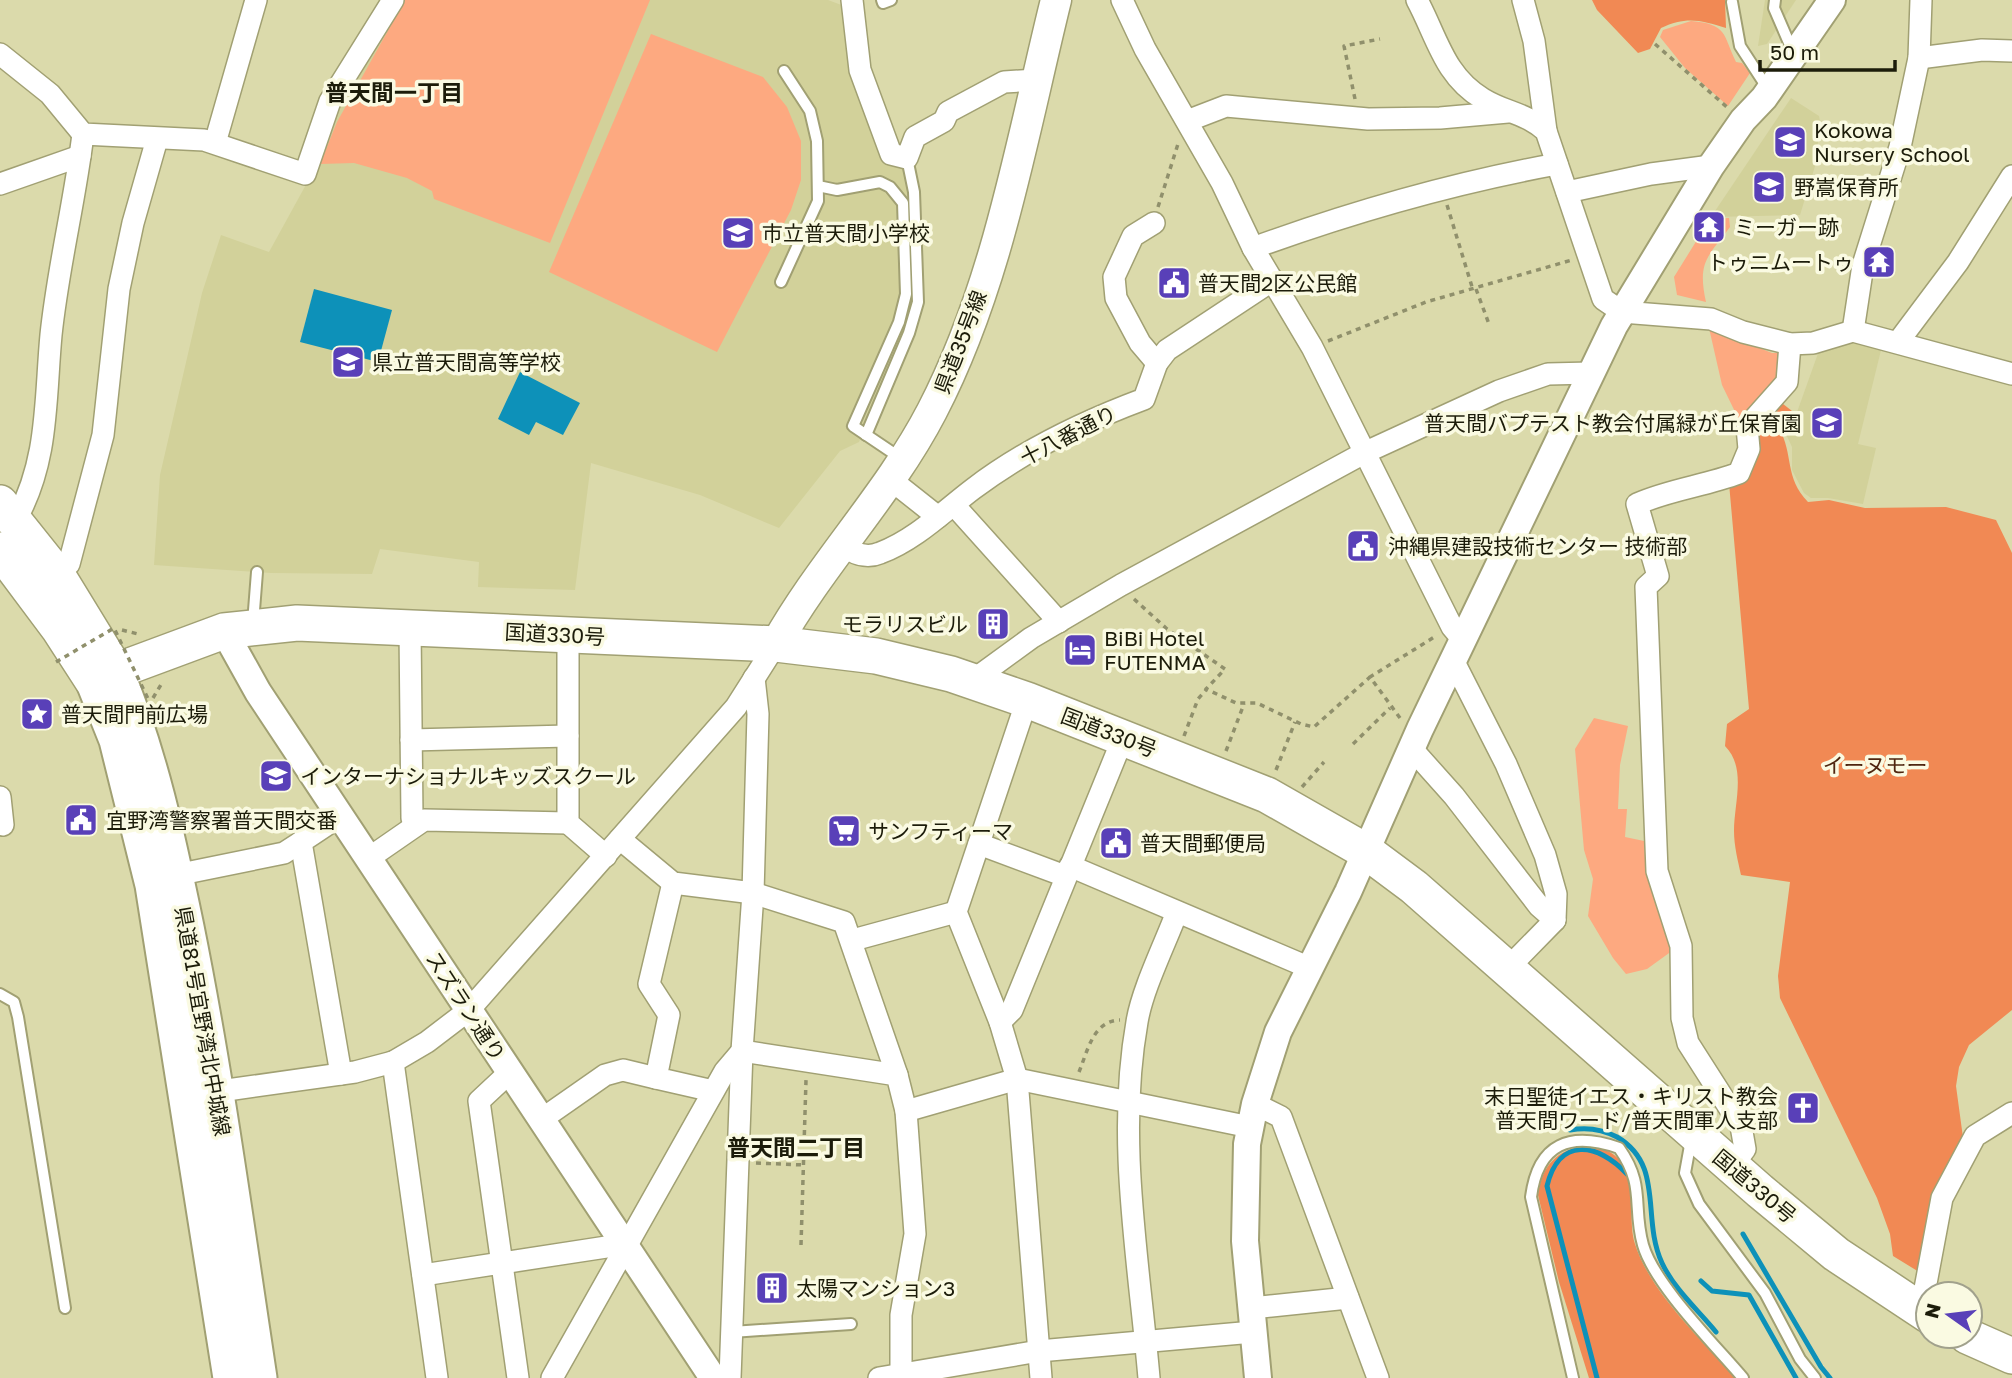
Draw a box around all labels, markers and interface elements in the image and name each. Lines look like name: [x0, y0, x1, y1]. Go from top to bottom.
scale bar: [1760, 28, 1895, 72]
text: 50 m: [1770, 39, 1819, 65]
district label: 普天間一丁目: [325, 78, 463, 106]
place label: Kokowa Nursery School: [1814, 117, 1970, 167]
school or university icon: Kokowa Nursery School: [1771, 123, 1809, 161]
school or university icon: 野嵩保育所: [1750, 168, 1788, 206]
place label: 野嵩保育所: [1794, 174, 1899, 200]
temple icon: ミーガー跡: [1690, 208, 1728, 246]
school or university icon: 市立普天間小学校: [719, 214, 757, 252]
place label: ミーガー跡: [1734, 214, 1839, 240]
place label: 市立普天間小学校: [762, 220, 930, 246]
temple icon: トゥニムートゥ: [1860, 243, 1898, 281]
place label: トゥニムートゥ: [1707, 249, 1854, 275]
public building icon: 普天間2区公民館: [1155, 264, 1193, 302]
place label: 普天間2区公民館: [1198, 270, 1357, 296]
street label: 県道35号線: [928, 287, 992, 397]
school or university icon: 県立普天間高等学校: [329, 343, 367, 381]
place label: 県立普天間高等学校: [372, 349, 561, 375]
street label: 十八番通り: [1015, 400, 1121, 470]
school or university icon: 普天間バプテスト教会付属緑が丘保育園: [1808, 404, 1846, 442]
place label: 普天間バプテスト教会付属緑が丘保育園: [1424, 410, 1802, 436]
public building icon: 沖縄県建設技術センター 技術部: [1344, 527, 1382, 565]
place label: 沖縄県建設技術センター 技術部: [1388, 533, 1687, 559]
building icon: モラリスビル: [974, 605, 1012, 643]
place label: モラリスビル: [842, 611, 968, 637]
street label: 国道330号: [504, 618, 606, 650]
place label: BiBi Hotel FUTENMA: [1104, 625, 1206, 675]
hotel icon: BiBi Hotel FUTENMA: [1061, 631, 1099, 669]
place icon: 普天間門前広場: [18, 695, 56, 733]
place label: 普天間門前広場: [61, 701, 208, 727]
street label: 国道330号: [1057, 702, 1161, 762]
park label: イーヌモー: [1823, 752, 1928, 778]
school or university icon: インターナショナルキッズスクール: [257, 757, 295, 795]
place label: インターナショナルキッズスクール: [300, 763, 636, 789]
public building icon: 宜野湾警察署普天間交番: [62, 801, 100, 839]
place label: 宜野湾警察署普天間交番: [106, 807, 337, 833]
supermarket icon: サンフティーマ: [825, 812, 863, 850]
place label: サンフティーマ: [868, 818, 1013, 844]
public building icon: 普天間郵便局: [1097, 824, 1135, 862]
place label: 普天間郵便局: [1140, 830, 1266, 856]
street label: 県道81号宜野湾北中城線: [170, 904, 236, 1138]
street label: スズラン通り: [421, 946, 511, 1066]
place label: 末日聖徒イエス・キリスト教会 普天間ワード/普天間軍人支部: [1484, 1083, 1778, 1133]
church icon: 末日聖徒イエス・キリスト教会 普天間ワード/普天間軍人支部: [1784, 1089, 1822, 1127]
district label: 普天間二丁目: [727, 1133, 865, 1161]
street label: 国道330号: [1708, 1144, 1802, 1228]
building icon: 太陽マンション3: [753, 1269, 791, 1307]
place label: 太陽マンション3: [796, 1275, 955, 1301]
north arrow: [1914, 1280, 1984, 1350]
text: N: [1919, 1301, 1945, 1321]

